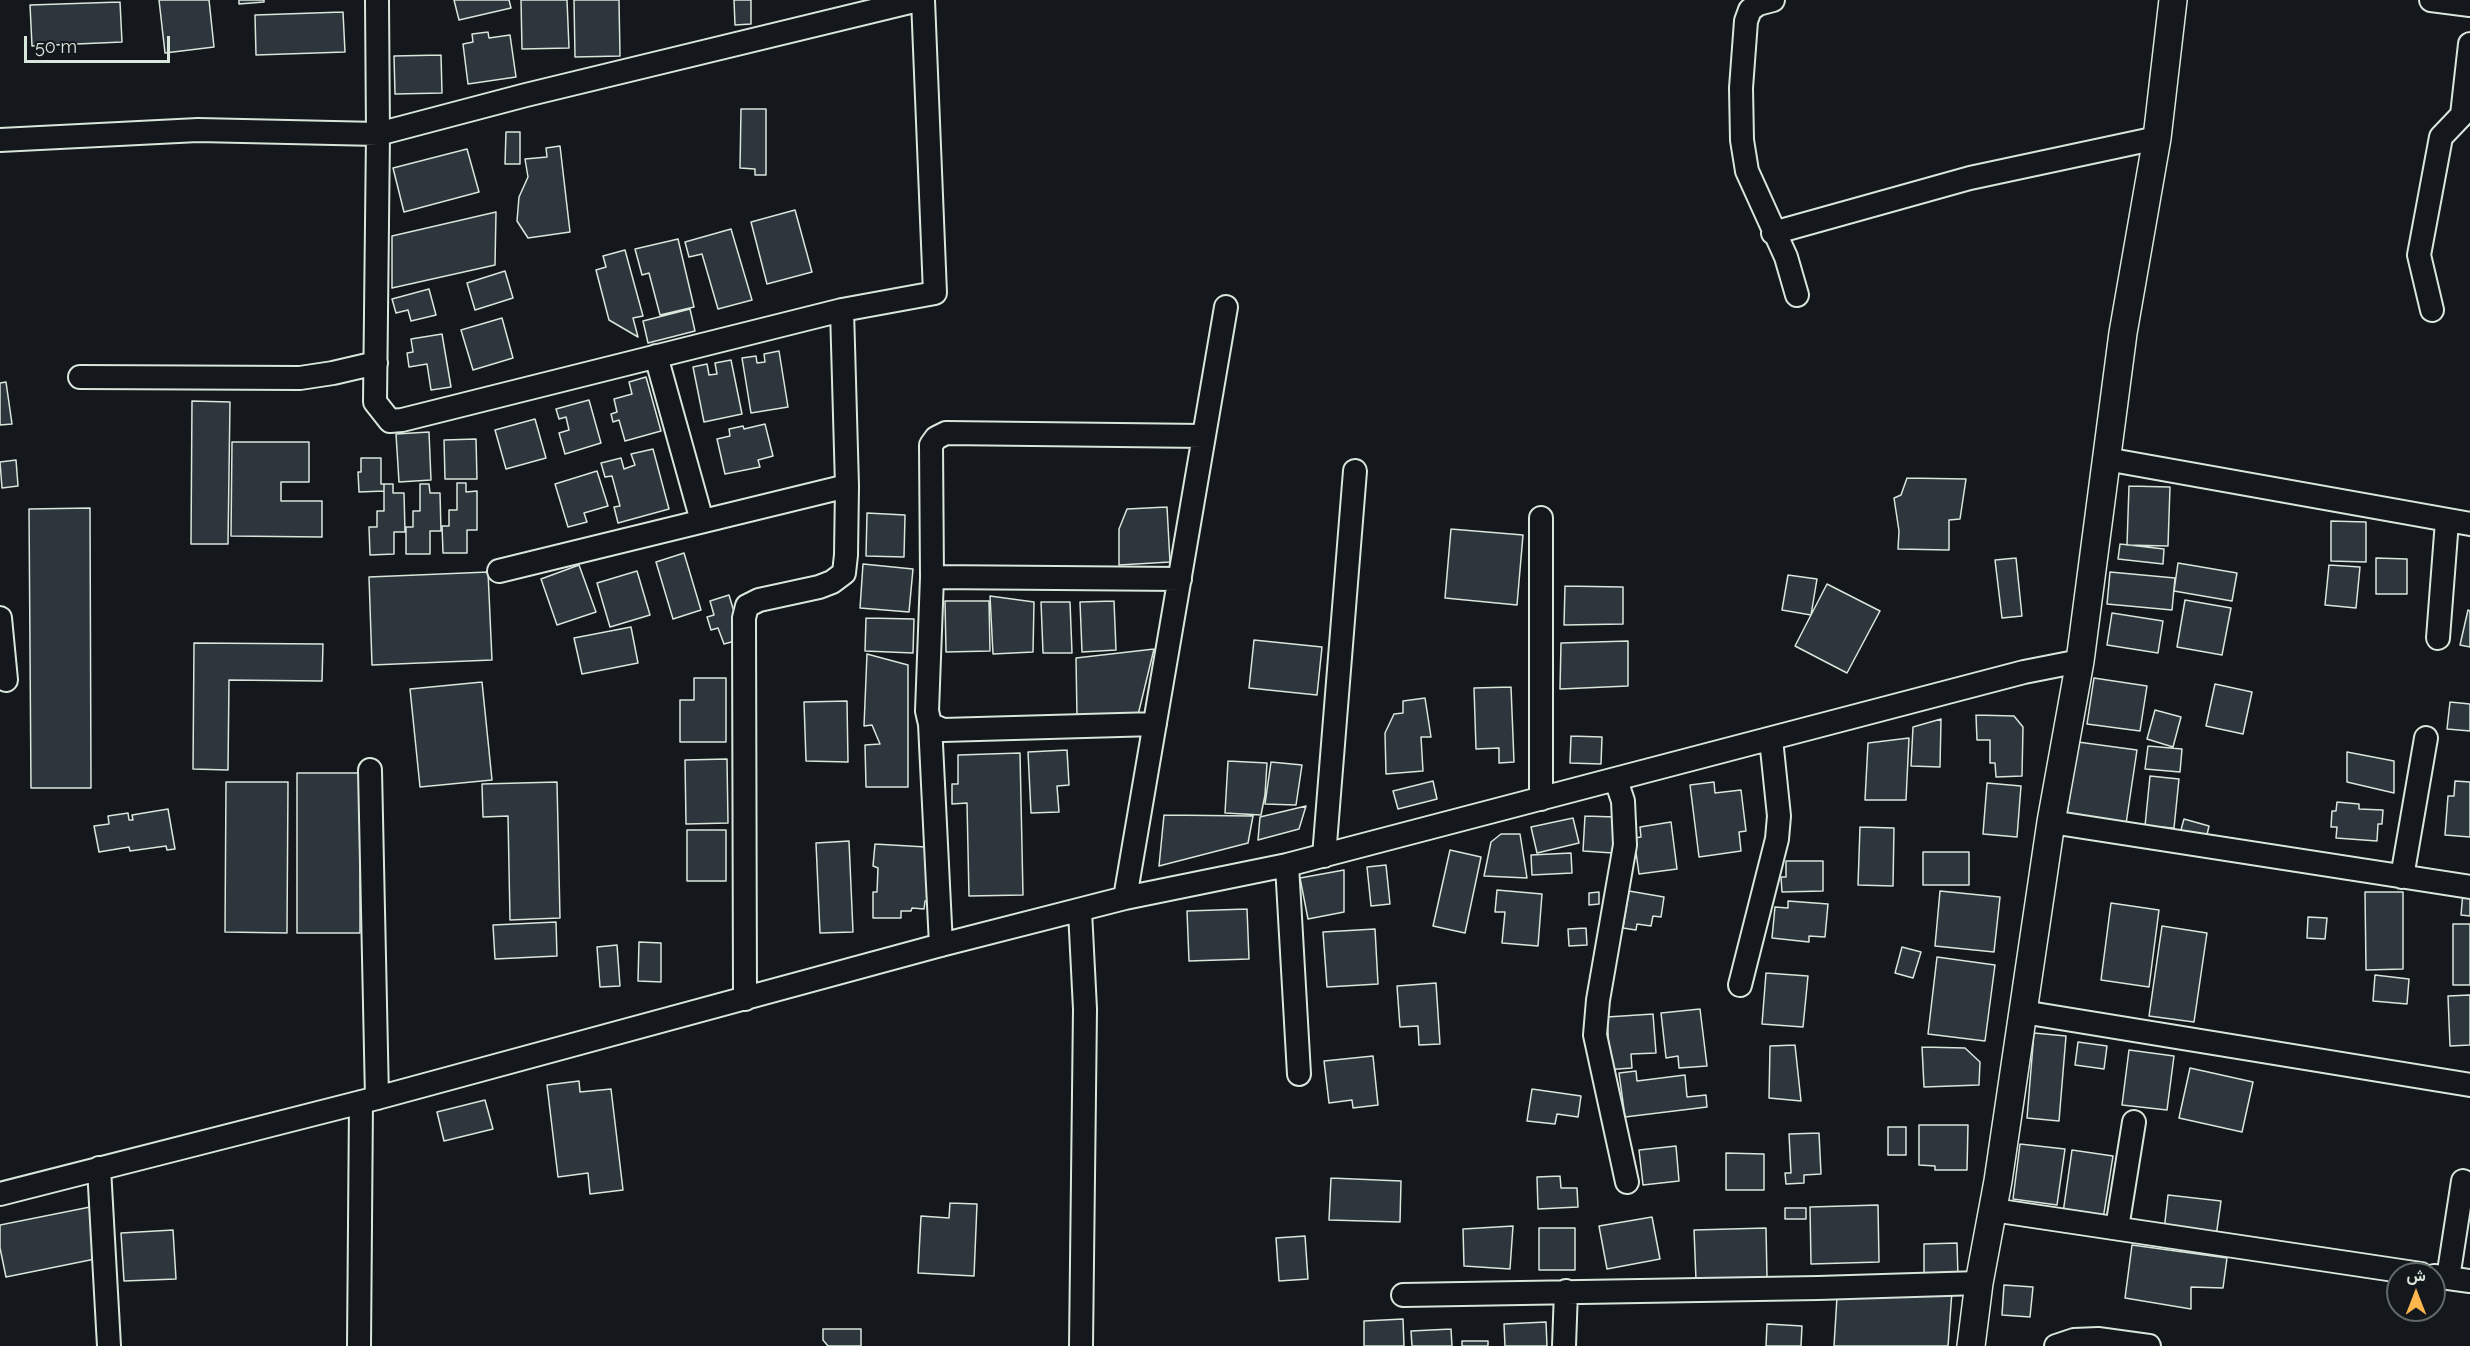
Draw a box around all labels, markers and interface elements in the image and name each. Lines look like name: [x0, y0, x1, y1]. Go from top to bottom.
scale bar: [27, 24, 172, 62]
text: 50 m: [35, 36, 77, 57]
north arrow: [2386, 1262, 2446, 1322]
text: ش: [2406, 1266, 2426, 1285]

